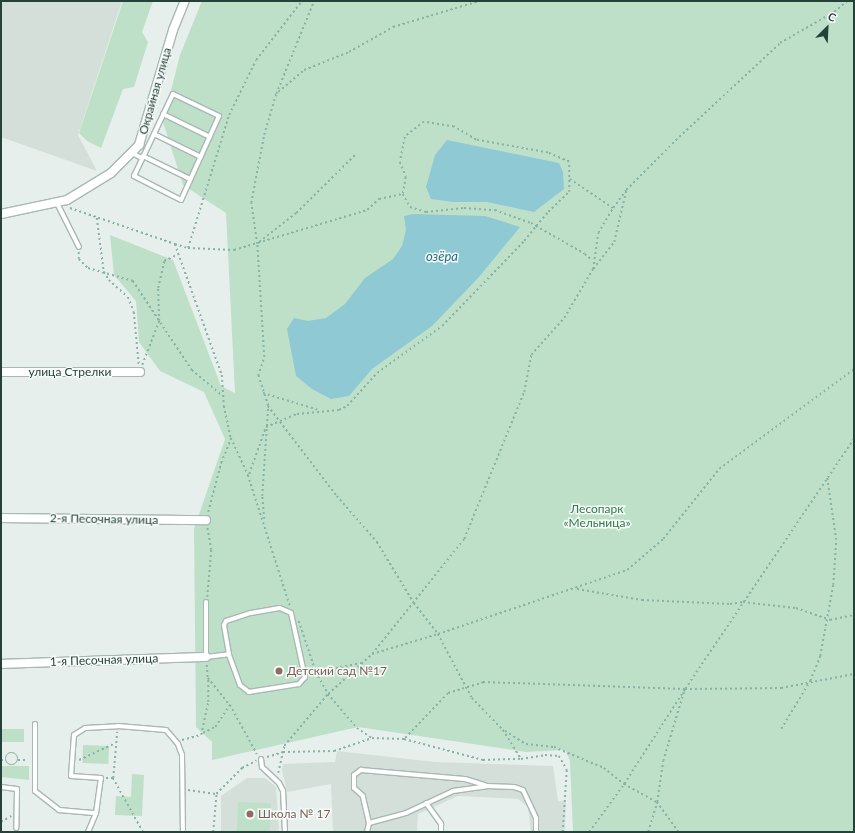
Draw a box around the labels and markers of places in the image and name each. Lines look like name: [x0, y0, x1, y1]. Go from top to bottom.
place label: Детский сад №17: [287, 664, 387, 678]
marker: Детский сад №17: [274, 666, 284, 676]
place label: Школа № 17: [258, 807, 330, 821]
marker: Школа № 17: [245, 809, 255, 819]

